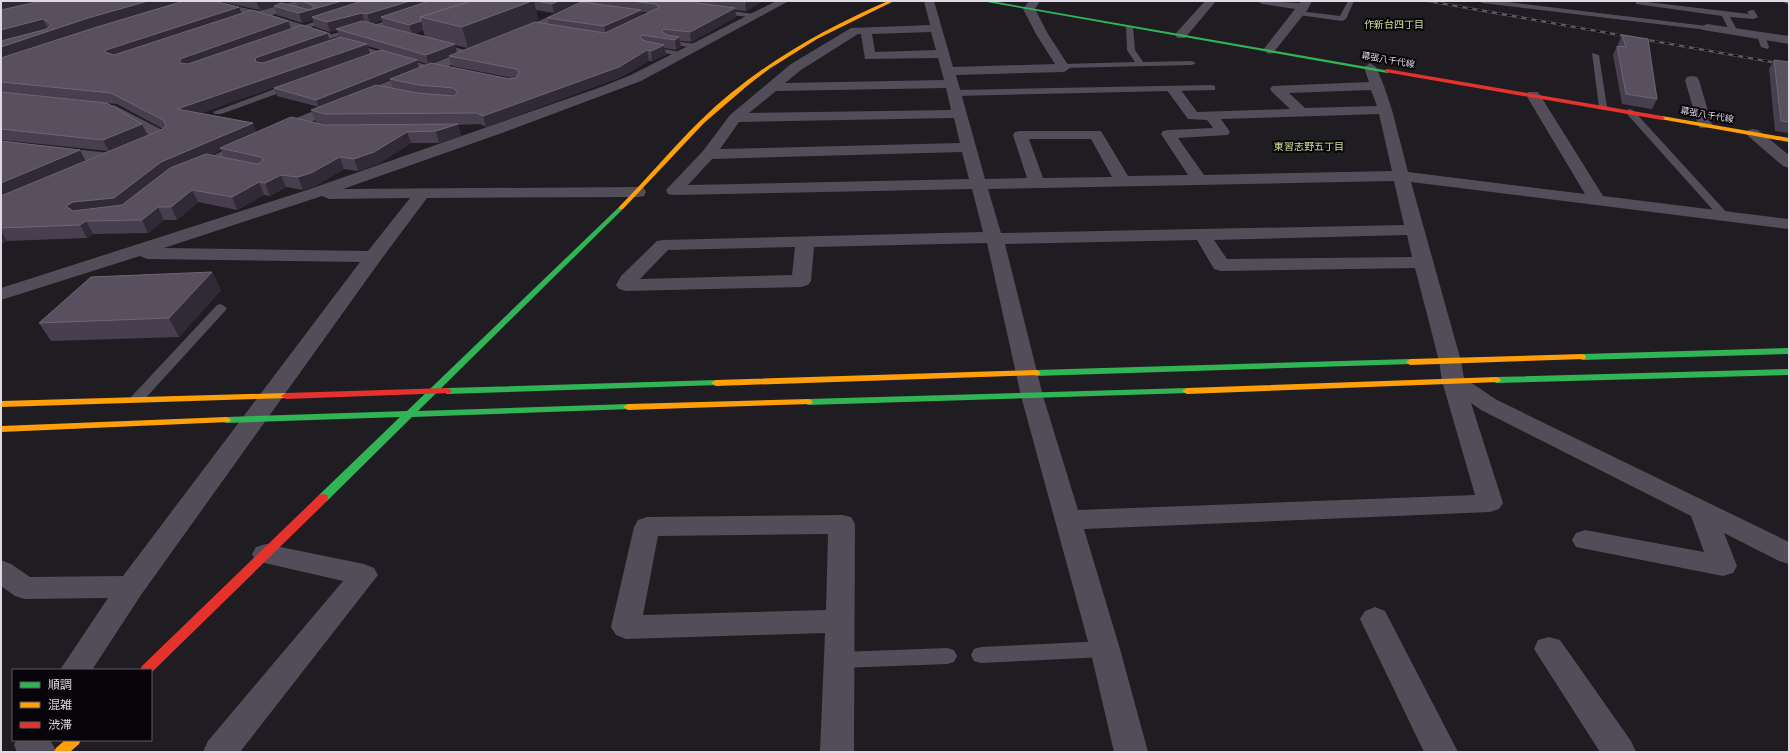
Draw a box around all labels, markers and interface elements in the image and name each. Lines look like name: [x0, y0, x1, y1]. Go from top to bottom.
district label: 作新台四丁目: [1364, 18, 1424, 31]
street label: 幕張八千代線: [1361, 49, 1417, 70]
street label: 幕張八千代線: [1680, 104, 1736, 125]
district label: 東習志野五丁目: [1274, 140, 1344, 153]
legend: [12, 669, 152, 741]
text: 順調: [48, 677, 72, 692]
text: 混雑: [48, 697, 72, 712]
text: 渋滞: [48, 717, 72, 732]

